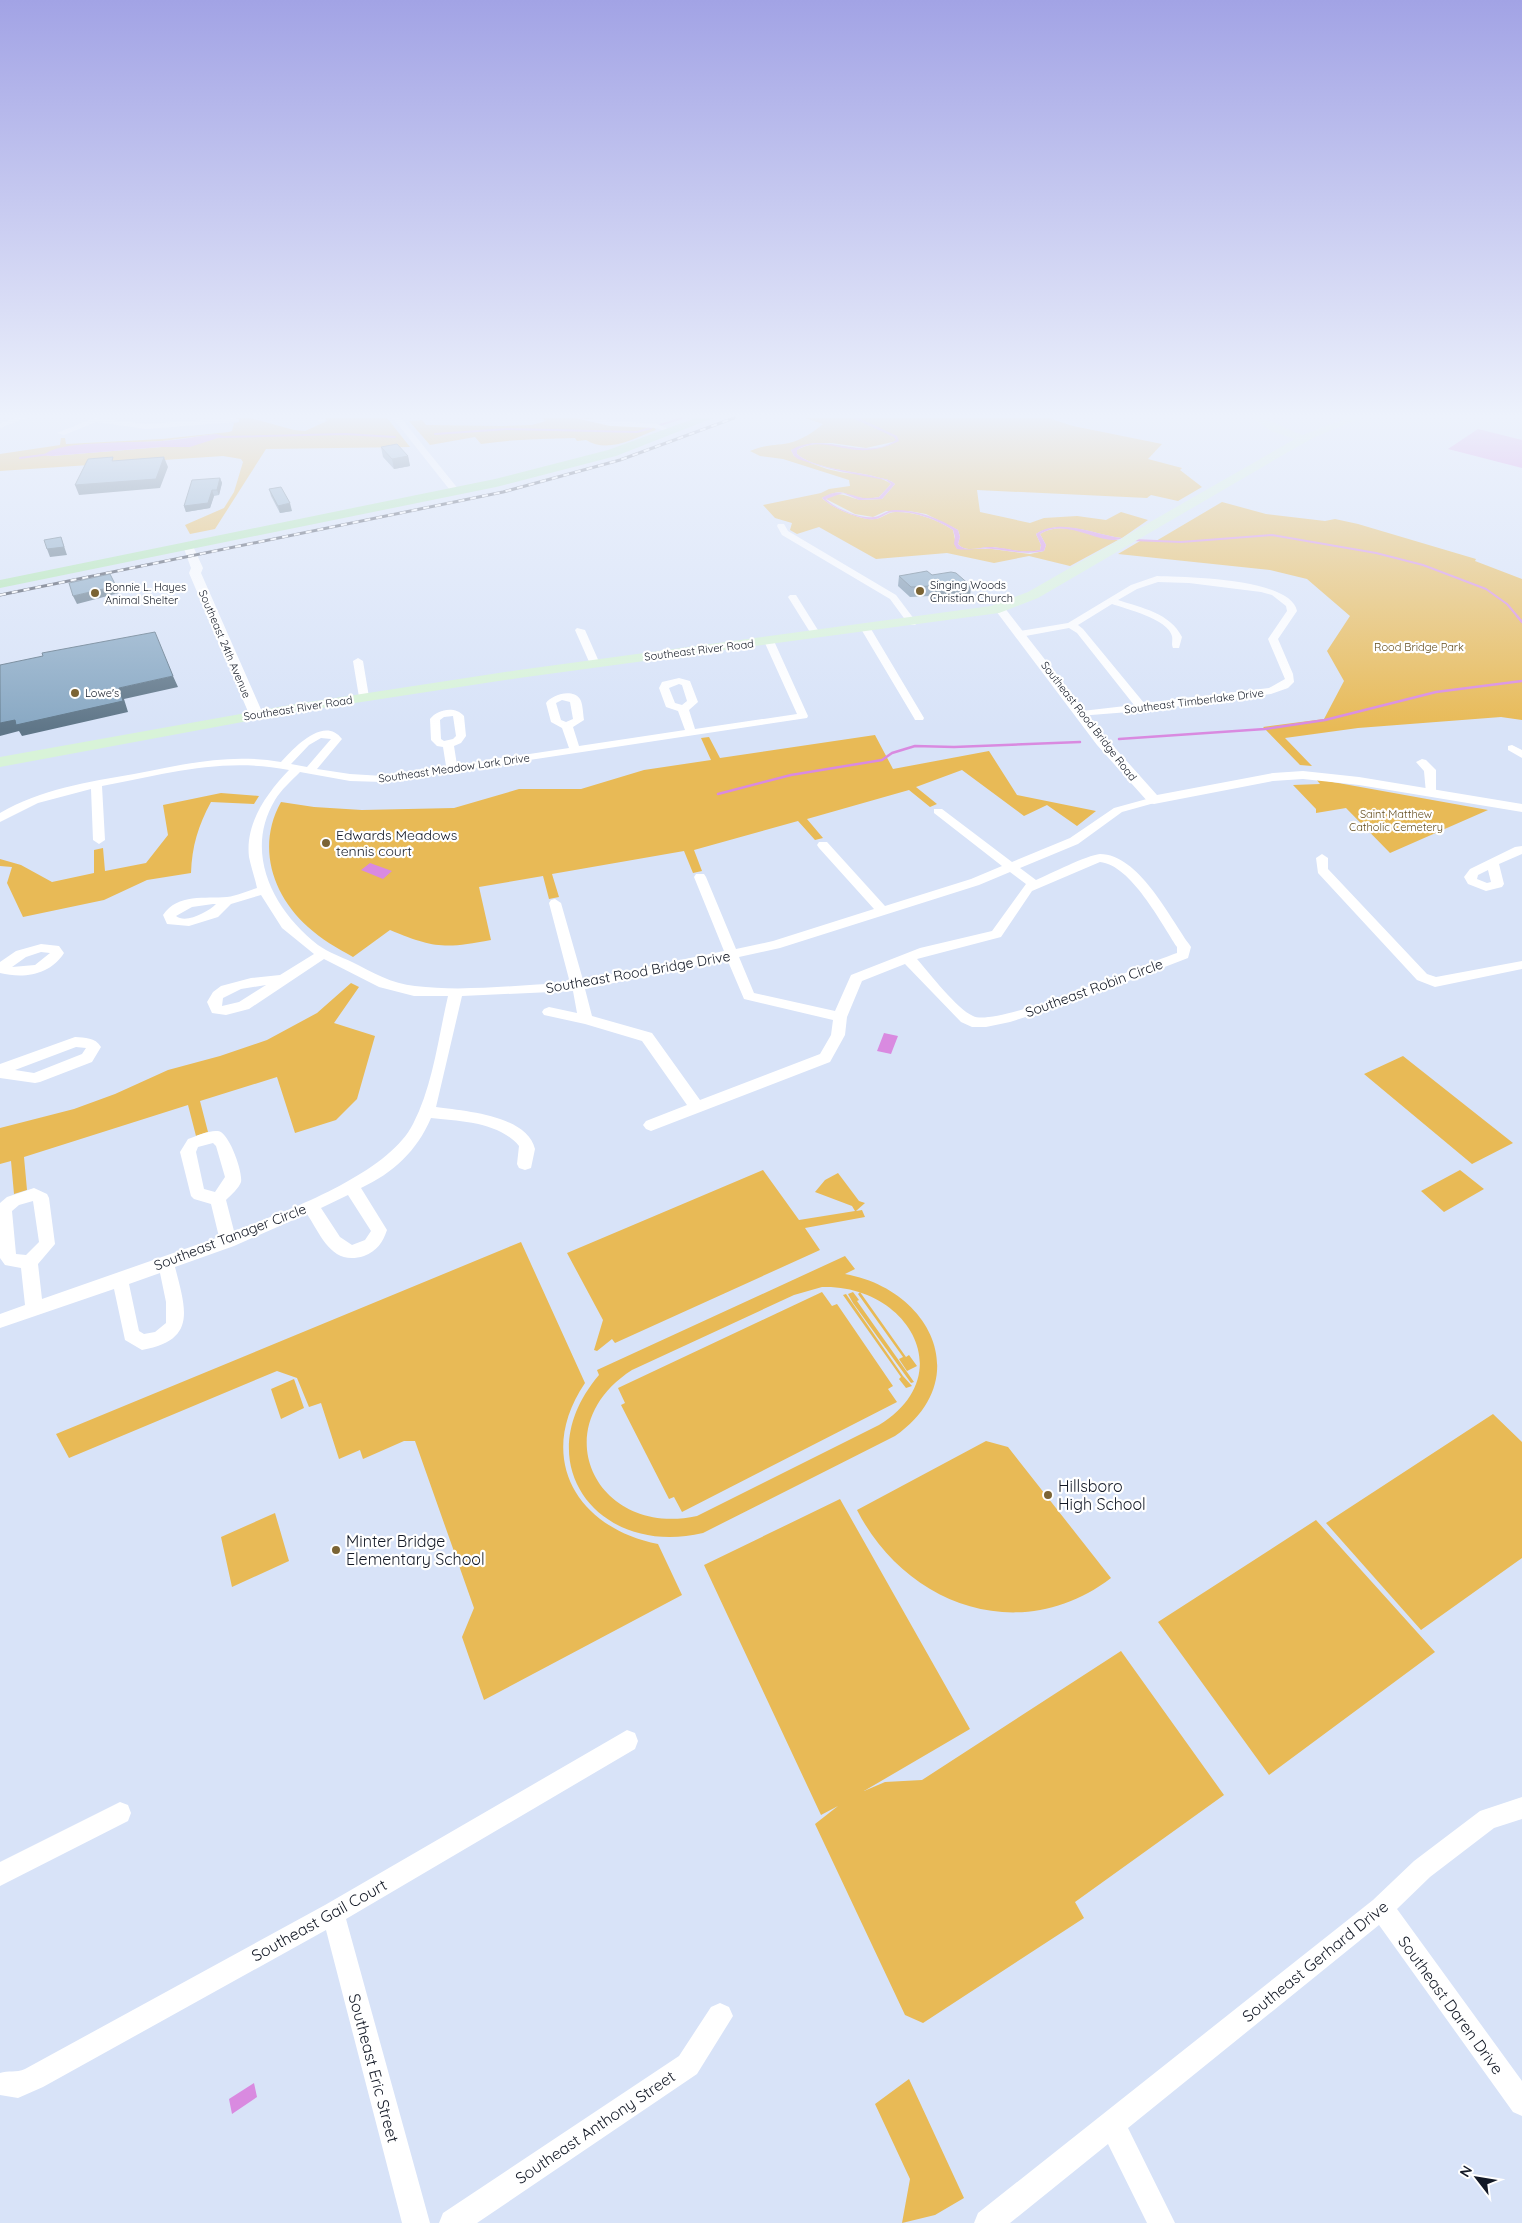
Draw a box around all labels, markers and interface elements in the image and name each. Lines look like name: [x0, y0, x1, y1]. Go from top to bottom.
place label: Singing Woods Christian Church: [930, 578, 1013, 605]
place label: Bonnie L. Hayes Animal Shelter: [105, 580, 186, 607]
marker: Singing Woods Christian Church: [914, 585, 926, 597]
marker: Bonnie L. Hayes Animal Shelter: [89, 587, 101, 599]
street label: Southeast 24th Avenue: [196, 588, 254, 700]
street label: Southeast River Road: [644, 636, 754, 664]
park label: Rood Bridge Park: [1374, 640, 1464, 654]
street label: Southeast Rood Bridge Road: [1038, 658, 1140, 784]
street label: Southeast Timberlake Drive: [1123, 685, 1265, 717]
place label: Lowe's: [85, 686, 119, 700]
marker: Lowe's: [69, 687, 81, 699]
street label: Southeast River Road: [243, 692, 353, 724]
street label: Southeast Meadow Lark Drive: [377, 750, 531, 786]
park label: Saint Matthew Catholic Cemetery: [1349, 807, 1443, 834]
place label: Edwards Meadows tennis court: [336, 826, 457, 860]
marker: Edwards Meadows tennis court: [320, 837, 332, 849]
street label: Southeast Rood Bridge Drive: [544, 947, 732, 997]
street label: Southeast Robin Circle: [1023, 955, 1165, 1021]
street label: Southeast Tanager Circle: [151, 1200, 309, 1274]
place label: Hillsboro High School: [1058, 1476, 1146, 1514]
marker: Hillsboro High School: [1042, 1489, 1054, 1501]
place label: Minter Bridge Elementary School: [346, 1531, 485, 1569]
marker: Minter Bridge Elementary School: [330, 1544, 342, 1556]
street label: Southeast Gail Court: [248, 1874, 390, 1966]
street label: Southeast Gerhard Drive: [1238, 1896, 1392, 2026]
street label: Southeast Daren Drive: [1394, 1932, 1508, 2078]
street label: Southeast Eric Street: [344, 1991, 404, 2145]
street label: Southeast Anthony Street: [511, 2066, 679, 2188]
north arrow: [1452, 2153, 1502, 2203]
text: N: [1455, 2162, 1476, 2180]

